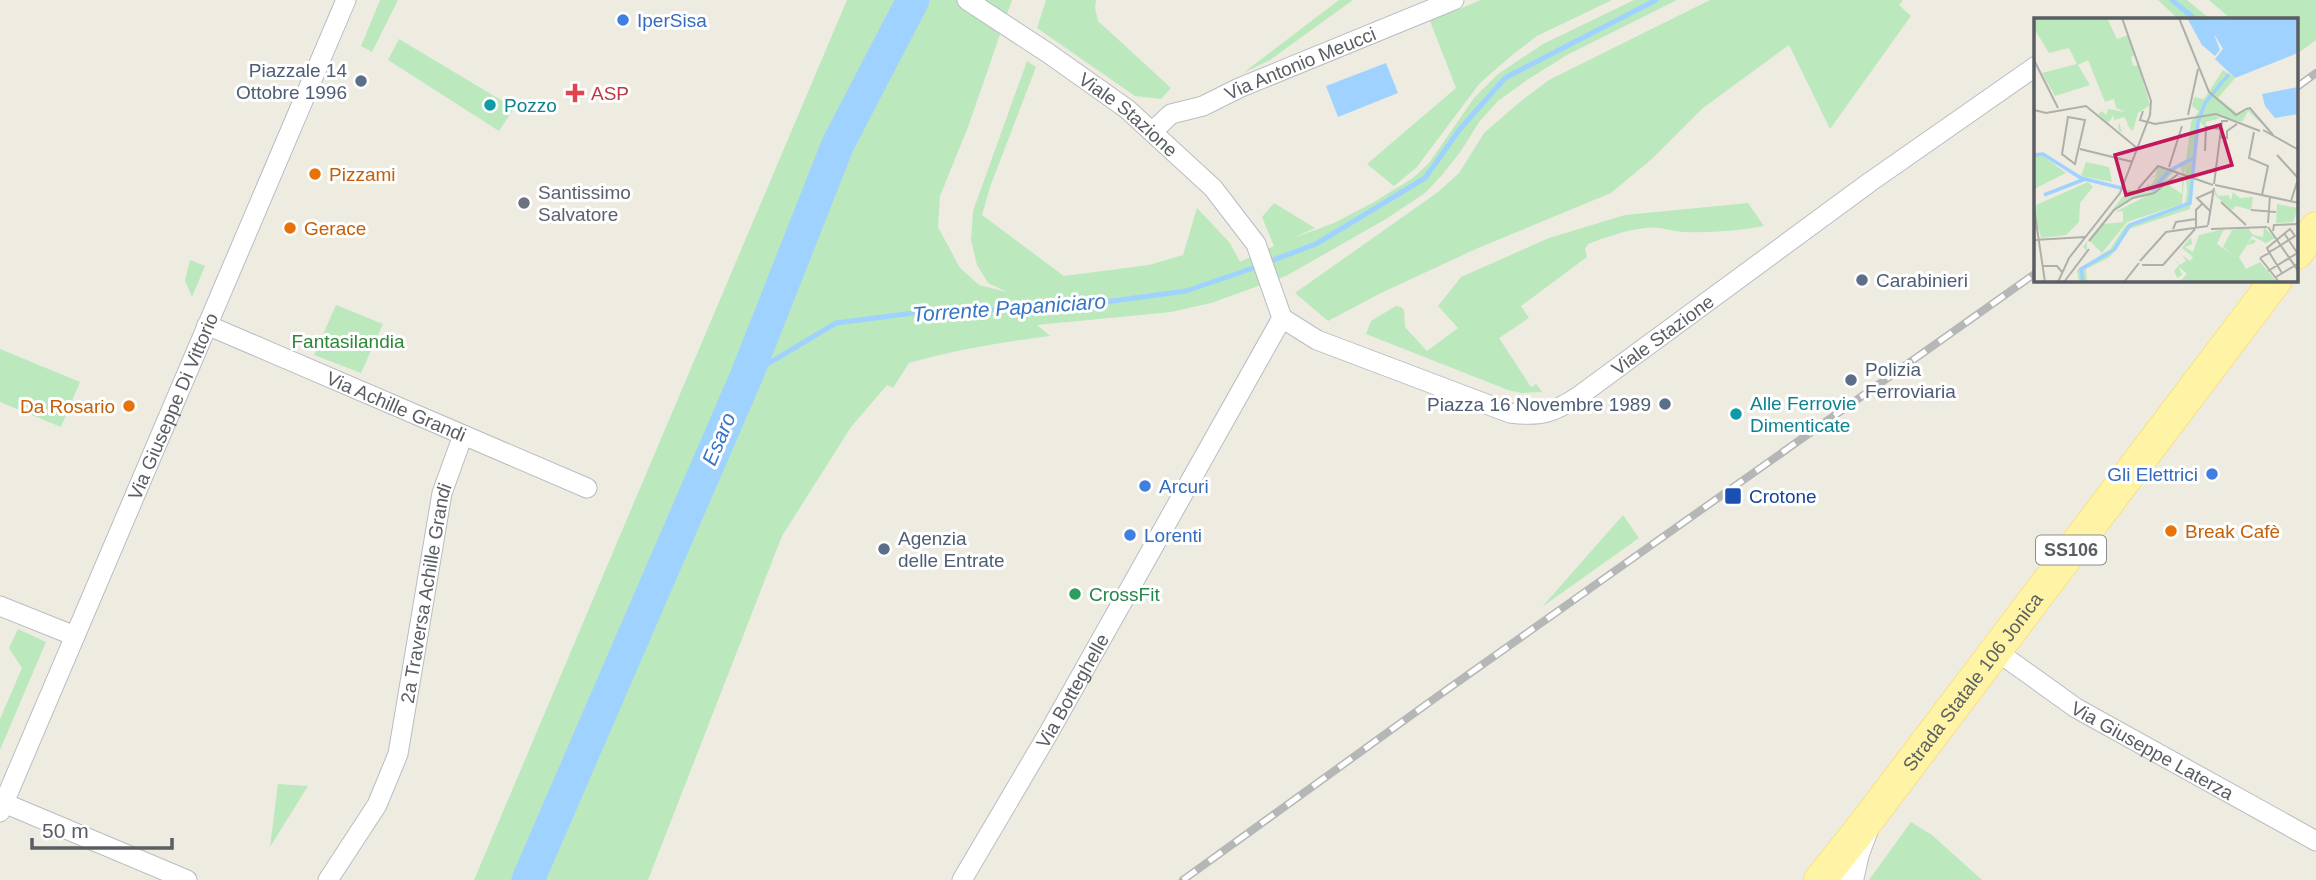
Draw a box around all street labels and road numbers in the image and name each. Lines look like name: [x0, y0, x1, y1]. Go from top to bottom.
street label: Via Antonio Meucci: [1221, 23, 1379, 104]
street label: Viale Stazione: [1075, 68, 1182, 161]
street label: Viale Stazione: [1608, 291, 1718, 379]
street label: Via Giuseppe Di Vittorio: [124, 310, 222, 503]
street label: Via Achille Grandi: [323, 367, 469, 446]
street label: 2a Traversa Achille Grandi: [397, 480, 456, 705]
road number: SS106: [2036, 536, 2106, 564]
street label: Strada Statale 106 Jonica: [1899, 589, 2047, 775]
street label: Via Botteghelle: [1032, 630, 1113, 752]
street label: Via Giuseppe Laterza: [2067, 697, 2237, 804]

